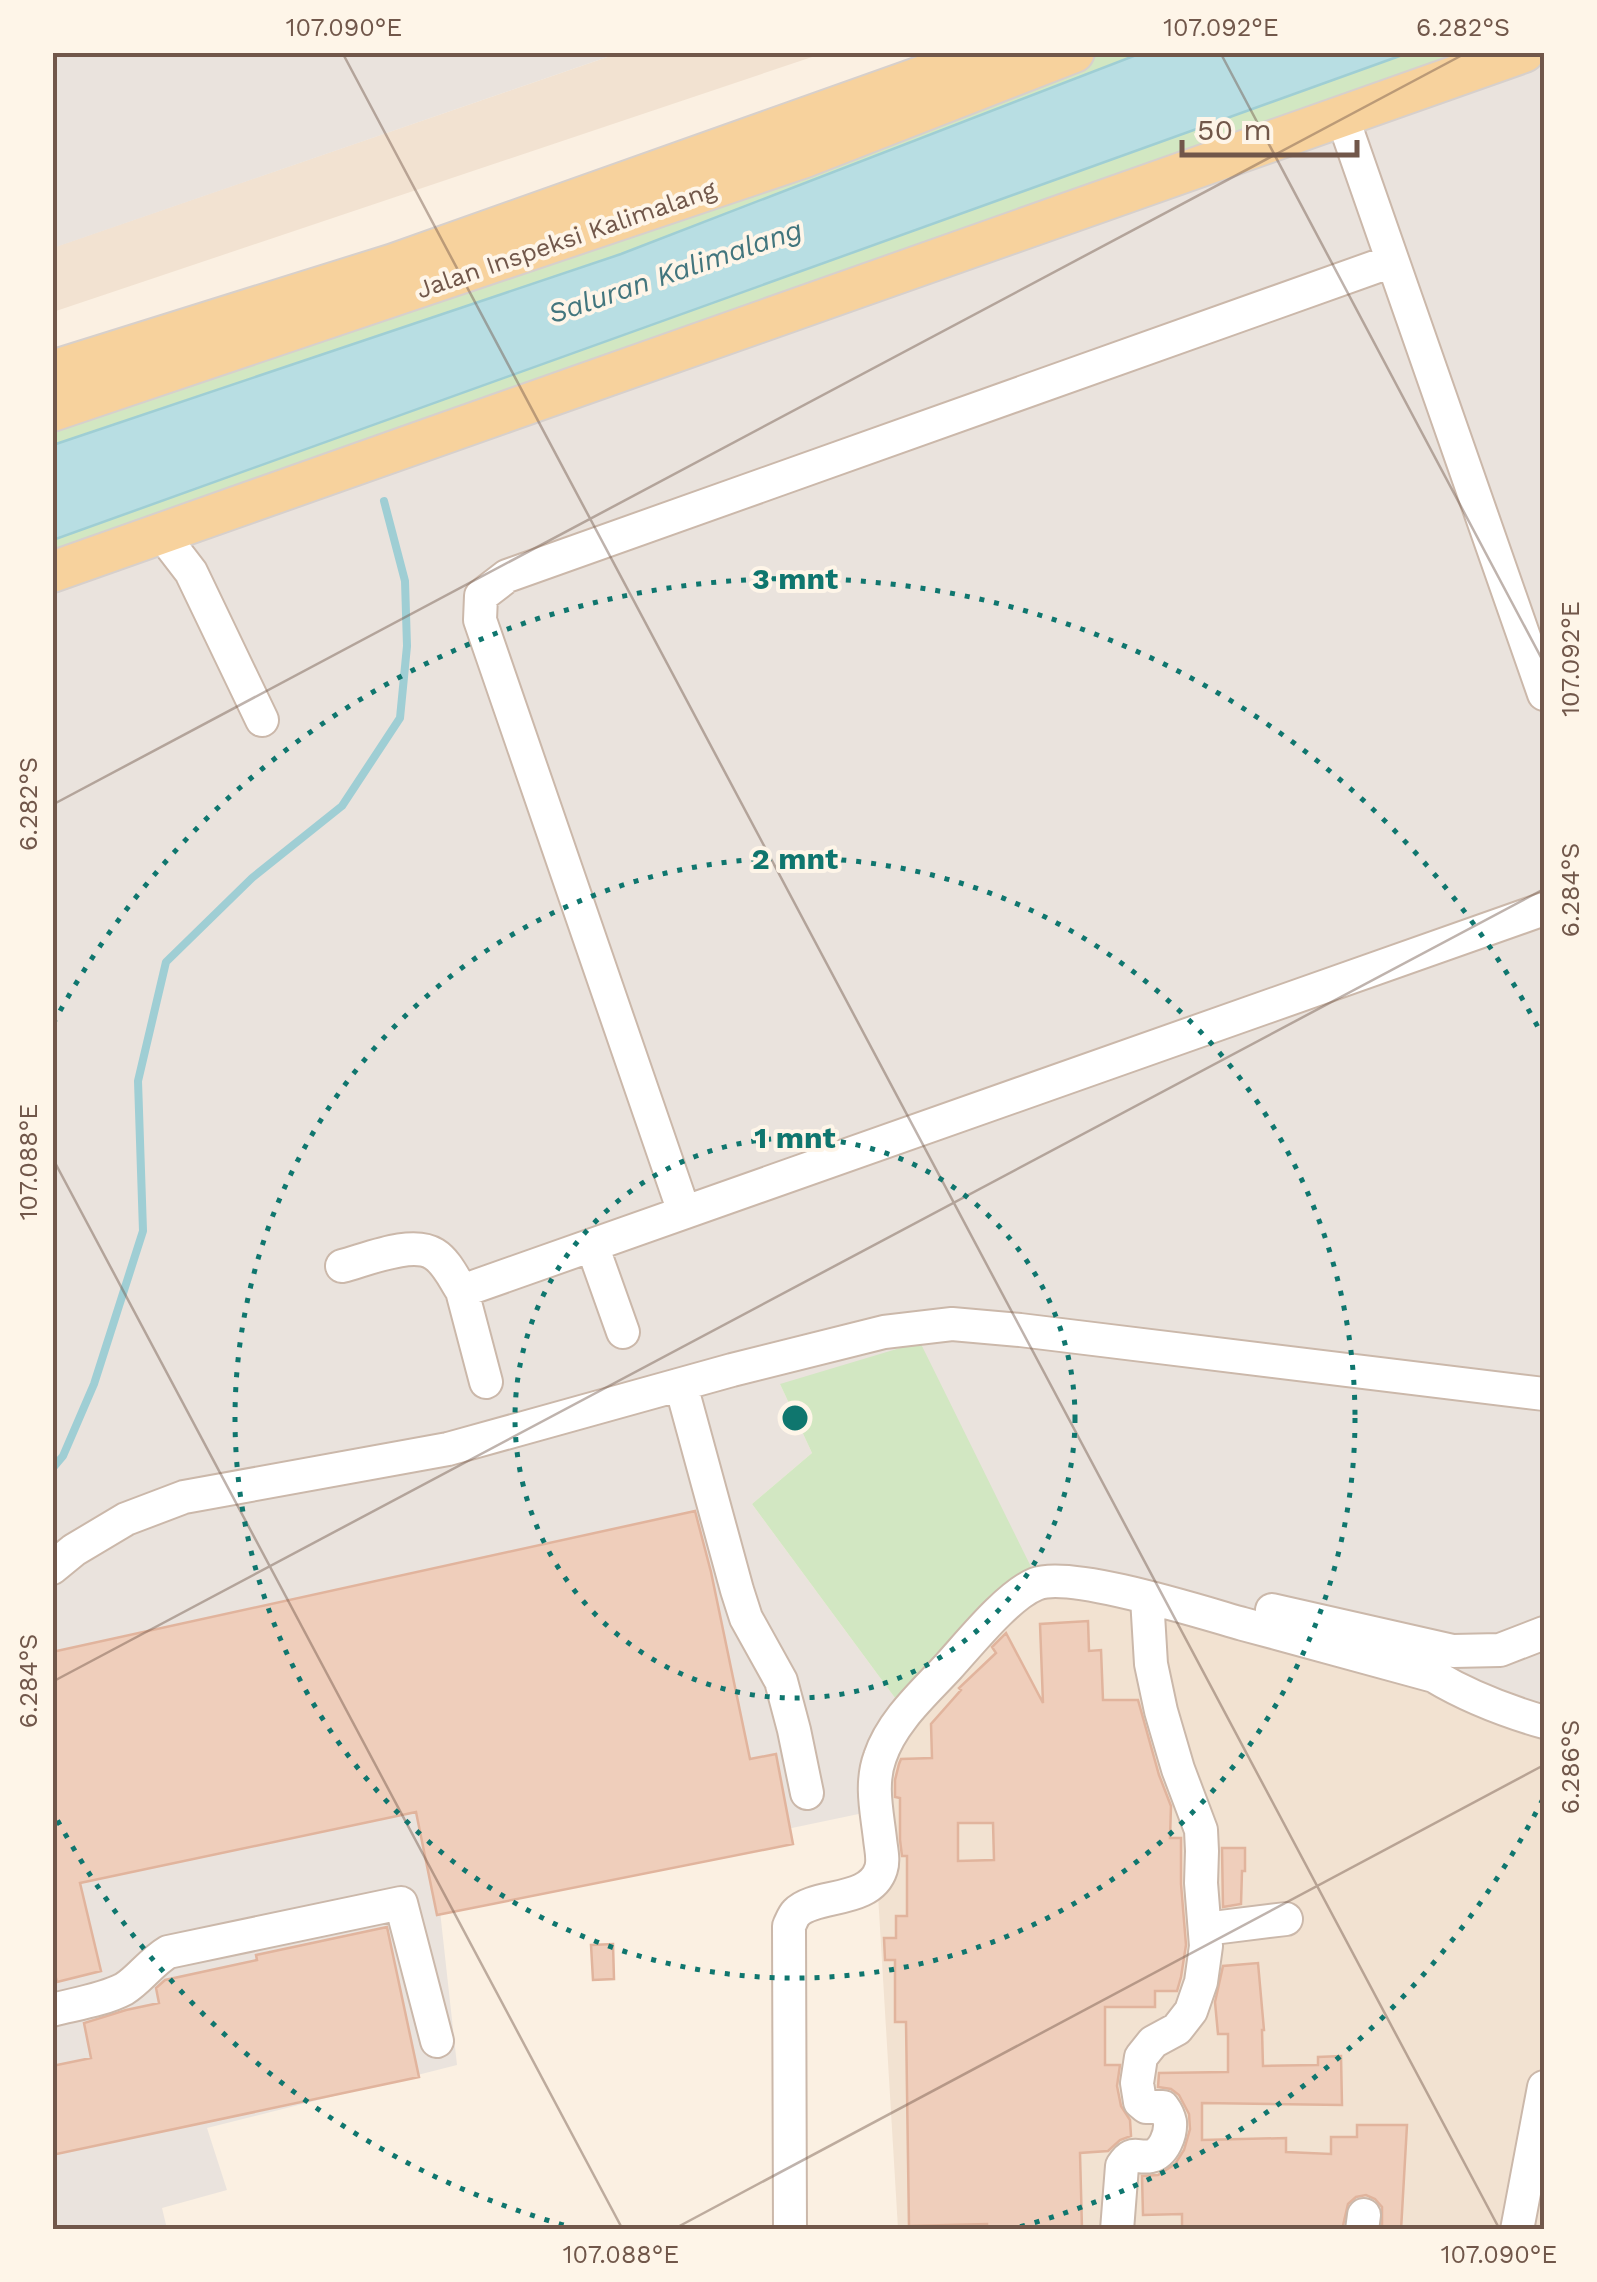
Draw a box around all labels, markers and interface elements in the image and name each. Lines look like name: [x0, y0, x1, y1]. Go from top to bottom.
text: 107.090°E: [286, 13, 402, 42]
text: 107.092°E: [1163, 13, 1279, 42]
text: 6.282°S: [1416, 13, 1510, 42]
scale bar: [1182, 95, 1357, 157]
text: 50 m: [1197, 112, 1272, 147]
street label: Jalan Inspeksi Kalimalang: [413, 174, 720, 304]
water label: Saluran Kalimalang: [544, 212, 807, 330]
text: 3 mnt: [752, 561, 838, 596]
text: 107.092°E: [1556, 601, 1585, 717]
text: 6.282°S: [14, 757, 43, 851]
text: 2 mnt: [752, 841, 838, 876]
text: 6.284°S: [1556, 843, 1585, 937]
text: 107.088°E: [14, 1104, 43, 1220]
text: 1 mnt: [754, 1120, 836, 1155]
centre of rings: [777, 1400, 813, 1436]
text: 6.284°S: [14, 1634, 43, 1728]
text: 6.286°S: [1556, 1720, 1585, 1814]
text: 107.088°E: [563, 2240, 679, 2269]
text: 107.090°E: [1441, 2240, 1557, 2269]

